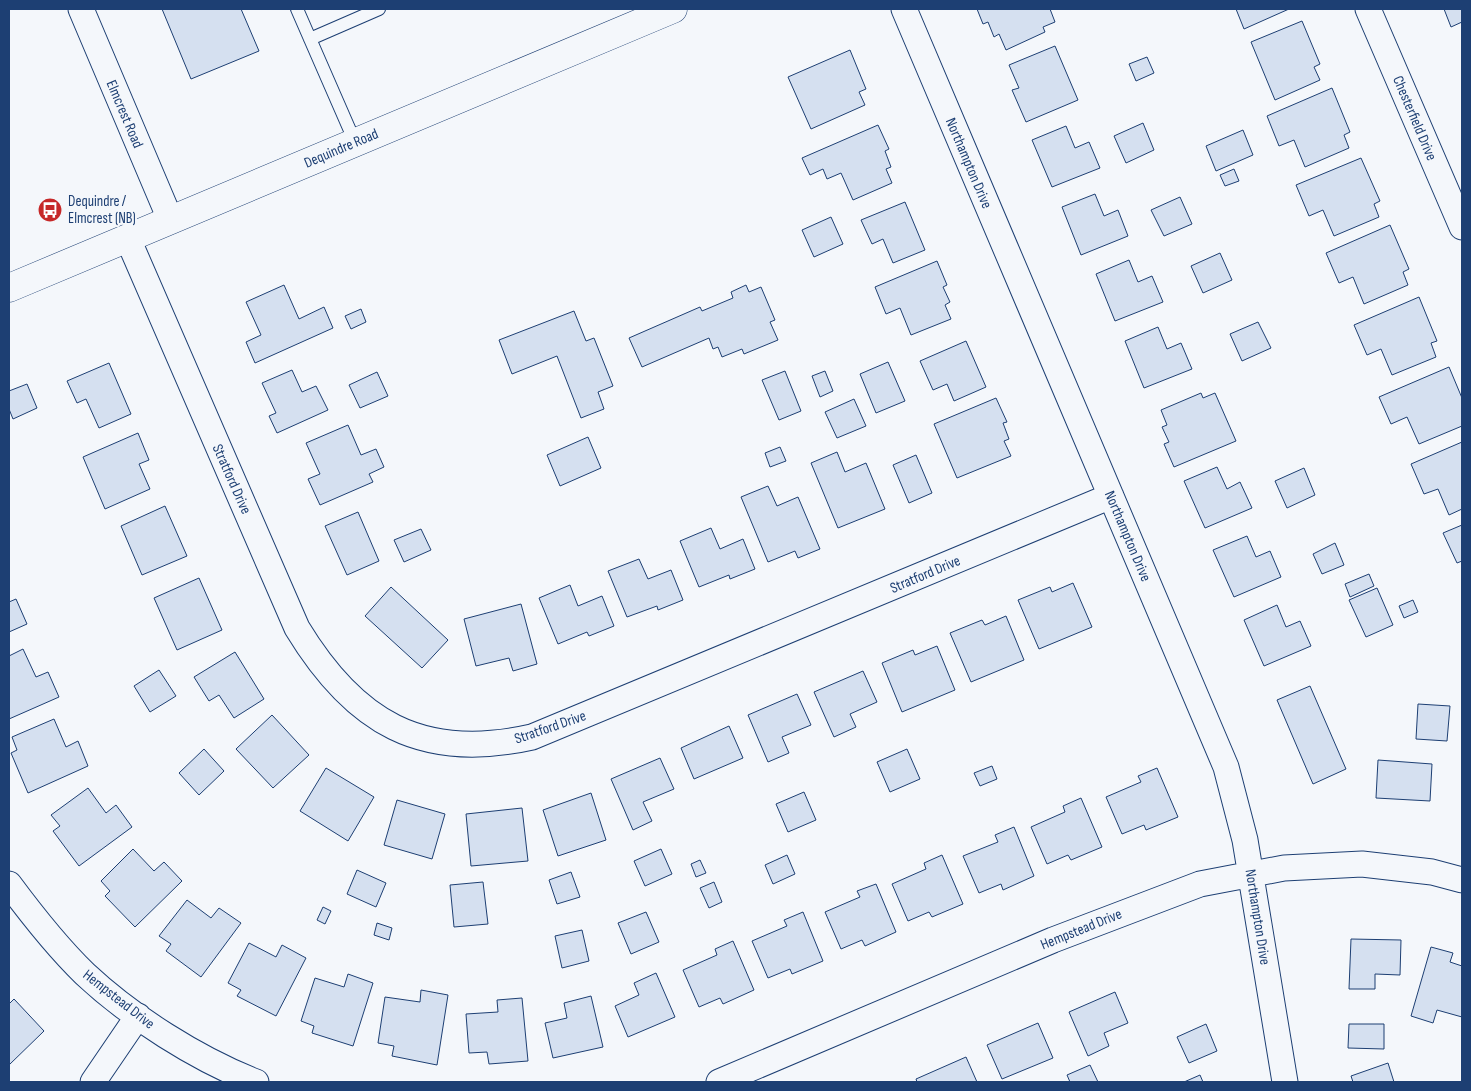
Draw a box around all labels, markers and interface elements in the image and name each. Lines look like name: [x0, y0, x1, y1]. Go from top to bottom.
street label: Chesterfield Drive: [1388, 73, 1441, 163]
street label: Elmcrest Road: [102, 77, 147, 151]
street label: Northampton Drive: [941, 115, 996, 211]
street label: Dequindre Road: [301, 124, 381, 173]
place label: Dequindre / Elmcrest (NB): [68, 192, 136, 228]
bus stop icon: Dequindre / Elmcrest (NB): [37, 197, 63, 223]
street label: Stratford Drive: [208, 441, 255, 517]
street label: Northampton Drive: [1100, 488, 1155, 584]
street label: Stratford Drive: [887, 551, 963, 598]
street label: Stratford Drive: [512, 706, 589, 749]
street label: Northampton Drive: [1241, 868, 1274, 966]
street label: Hempstead Drive: [1038, 905, 1125, 954]
street label: Hempstead Drive: [79, 965, 158, 1033]

